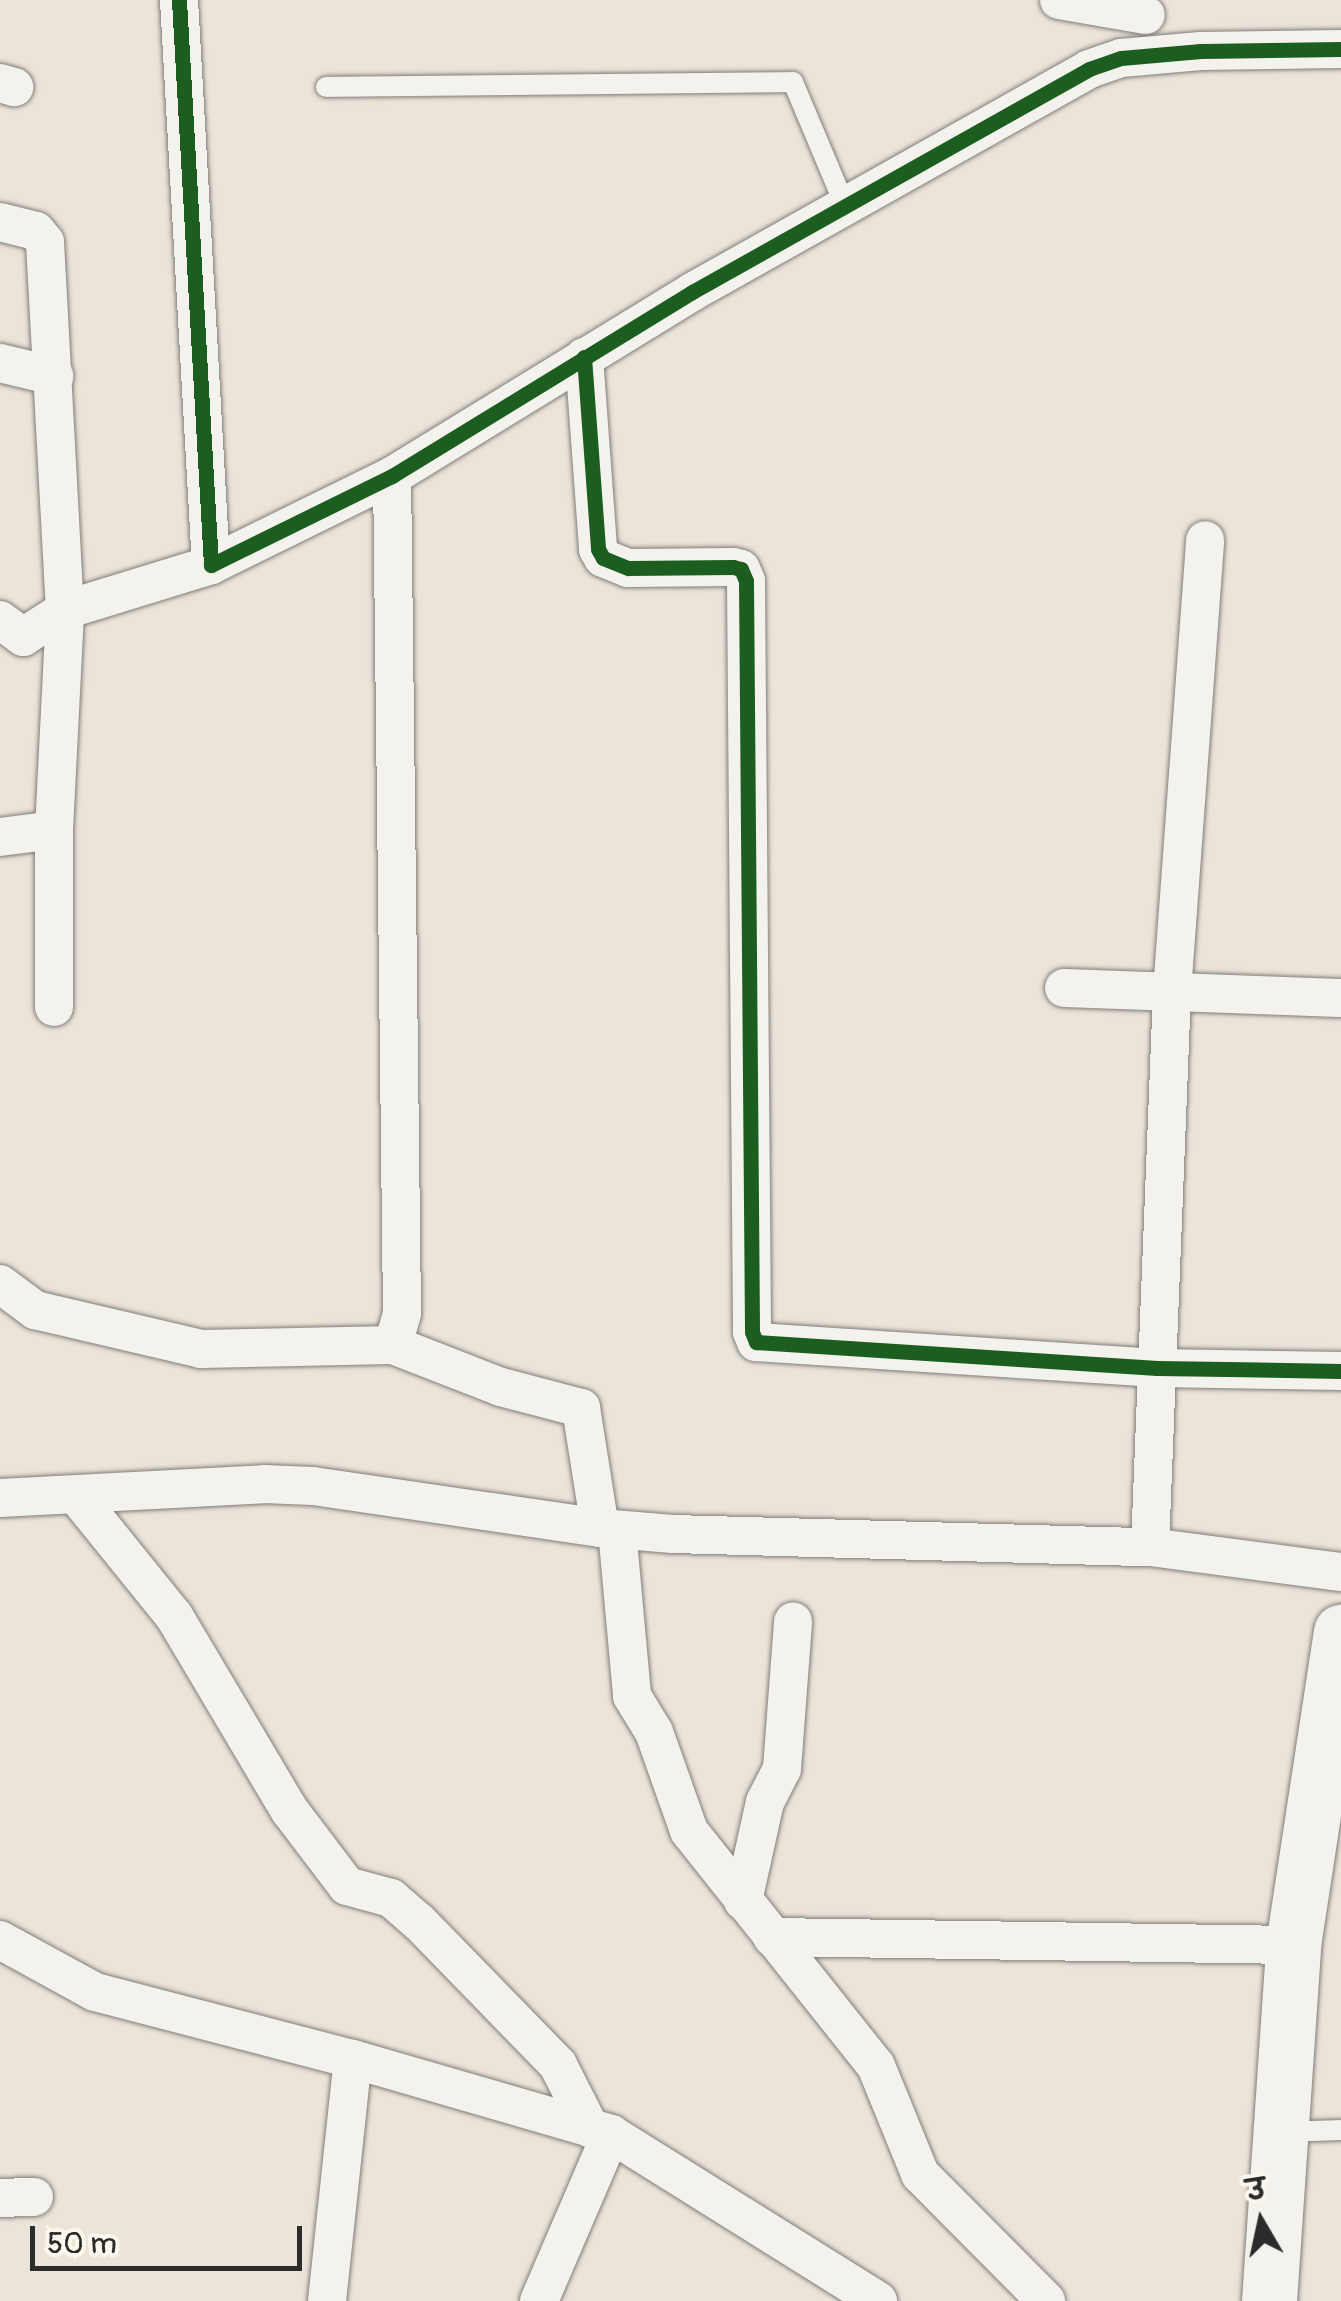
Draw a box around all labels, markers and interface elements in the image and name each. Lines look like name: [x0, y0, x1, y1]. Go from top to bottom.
north arrow: [1211, 2171, 1311, 2271]
text: उ: [1244, 2172, 1268, 2210]
scale bar: [35, 2206, 308, 2268]
text: 50 m: [47, 2225, 117, 2262]

